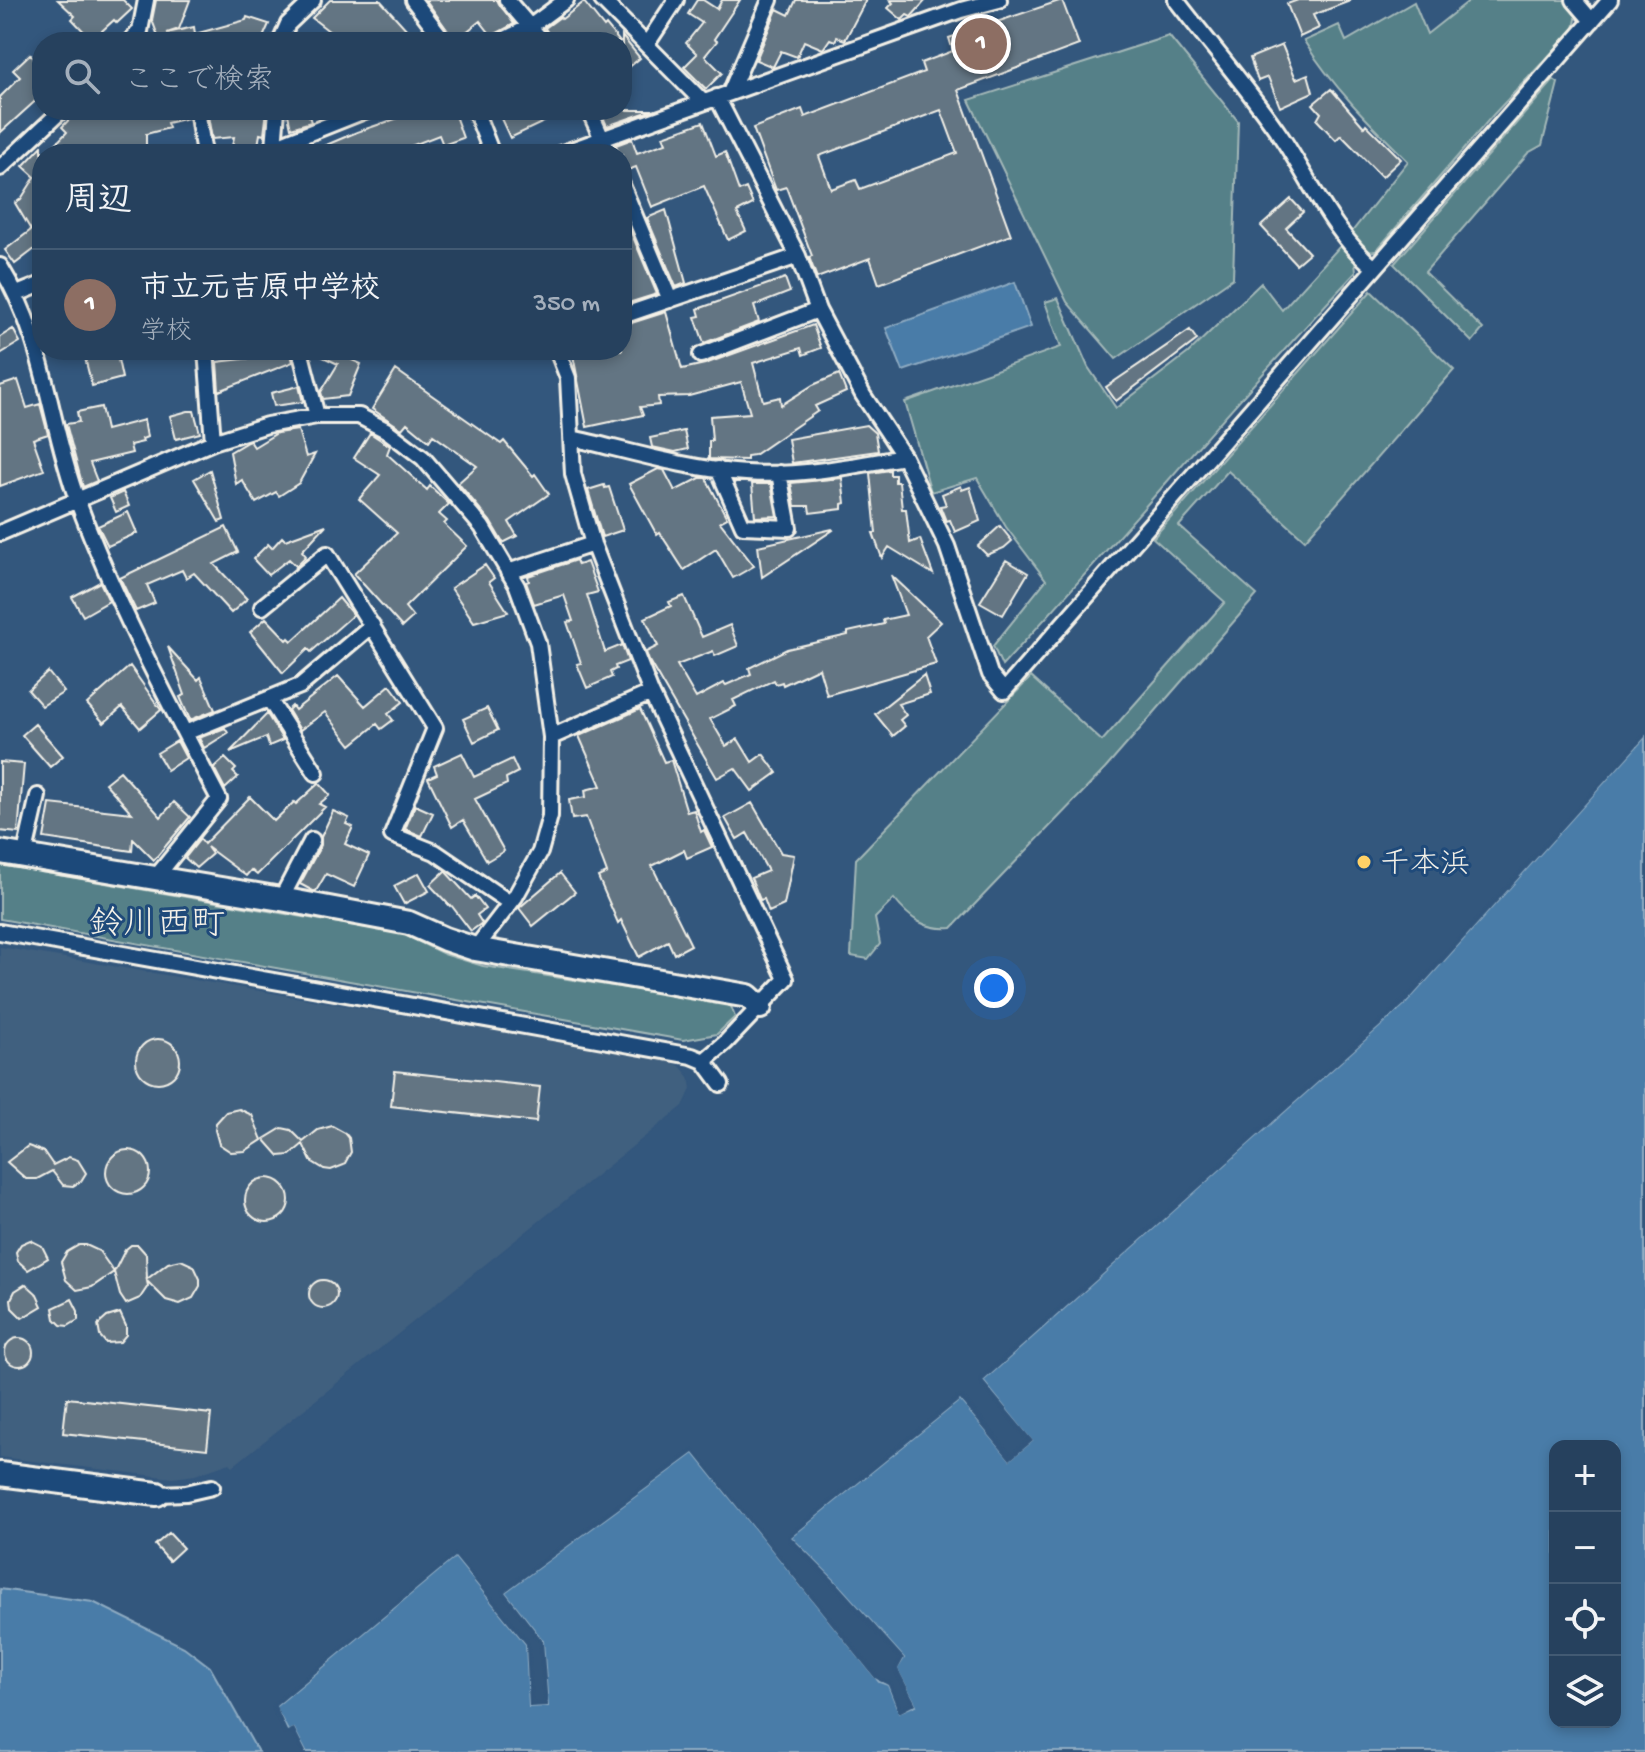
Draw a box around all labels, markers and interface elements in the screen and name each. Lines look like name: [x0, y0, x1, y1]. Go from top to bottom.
pin: 1: [955, 14, 1007, 74]
search box: [32, 32, 632, 120]
icon: search: [60, 54, 104, 98]
text: ここで検索: [124, 65, 274, 100]
text: 周辺: [64, 183, 132, 223]
text: 市立元吉原中学校: [140, 273, 380, 308]
text: 1: [85, 290, 95, 321]
text: 350 m: [533, 290, 600, 321]
text: 学校: [140, 318, 192, 349]
place label: 千本浜: [1380, 847, 1470, 884]
marker: 千本浜: [1355, 853, 1373, 871]
district label: 鈴川西町: [89, 906, 225, 947]
your location: [974, 968, 1014, 1008]
map controls: [1549, 1440, 1621, 1728]
button: +: [1549, 1440, 1621, 1512]
button: −: [1549, 1512, 1621, 1584]
button: locate: [1549, 1584, 1621, 1656]
button: layers: [1549, 1656, 1621, 1728]

